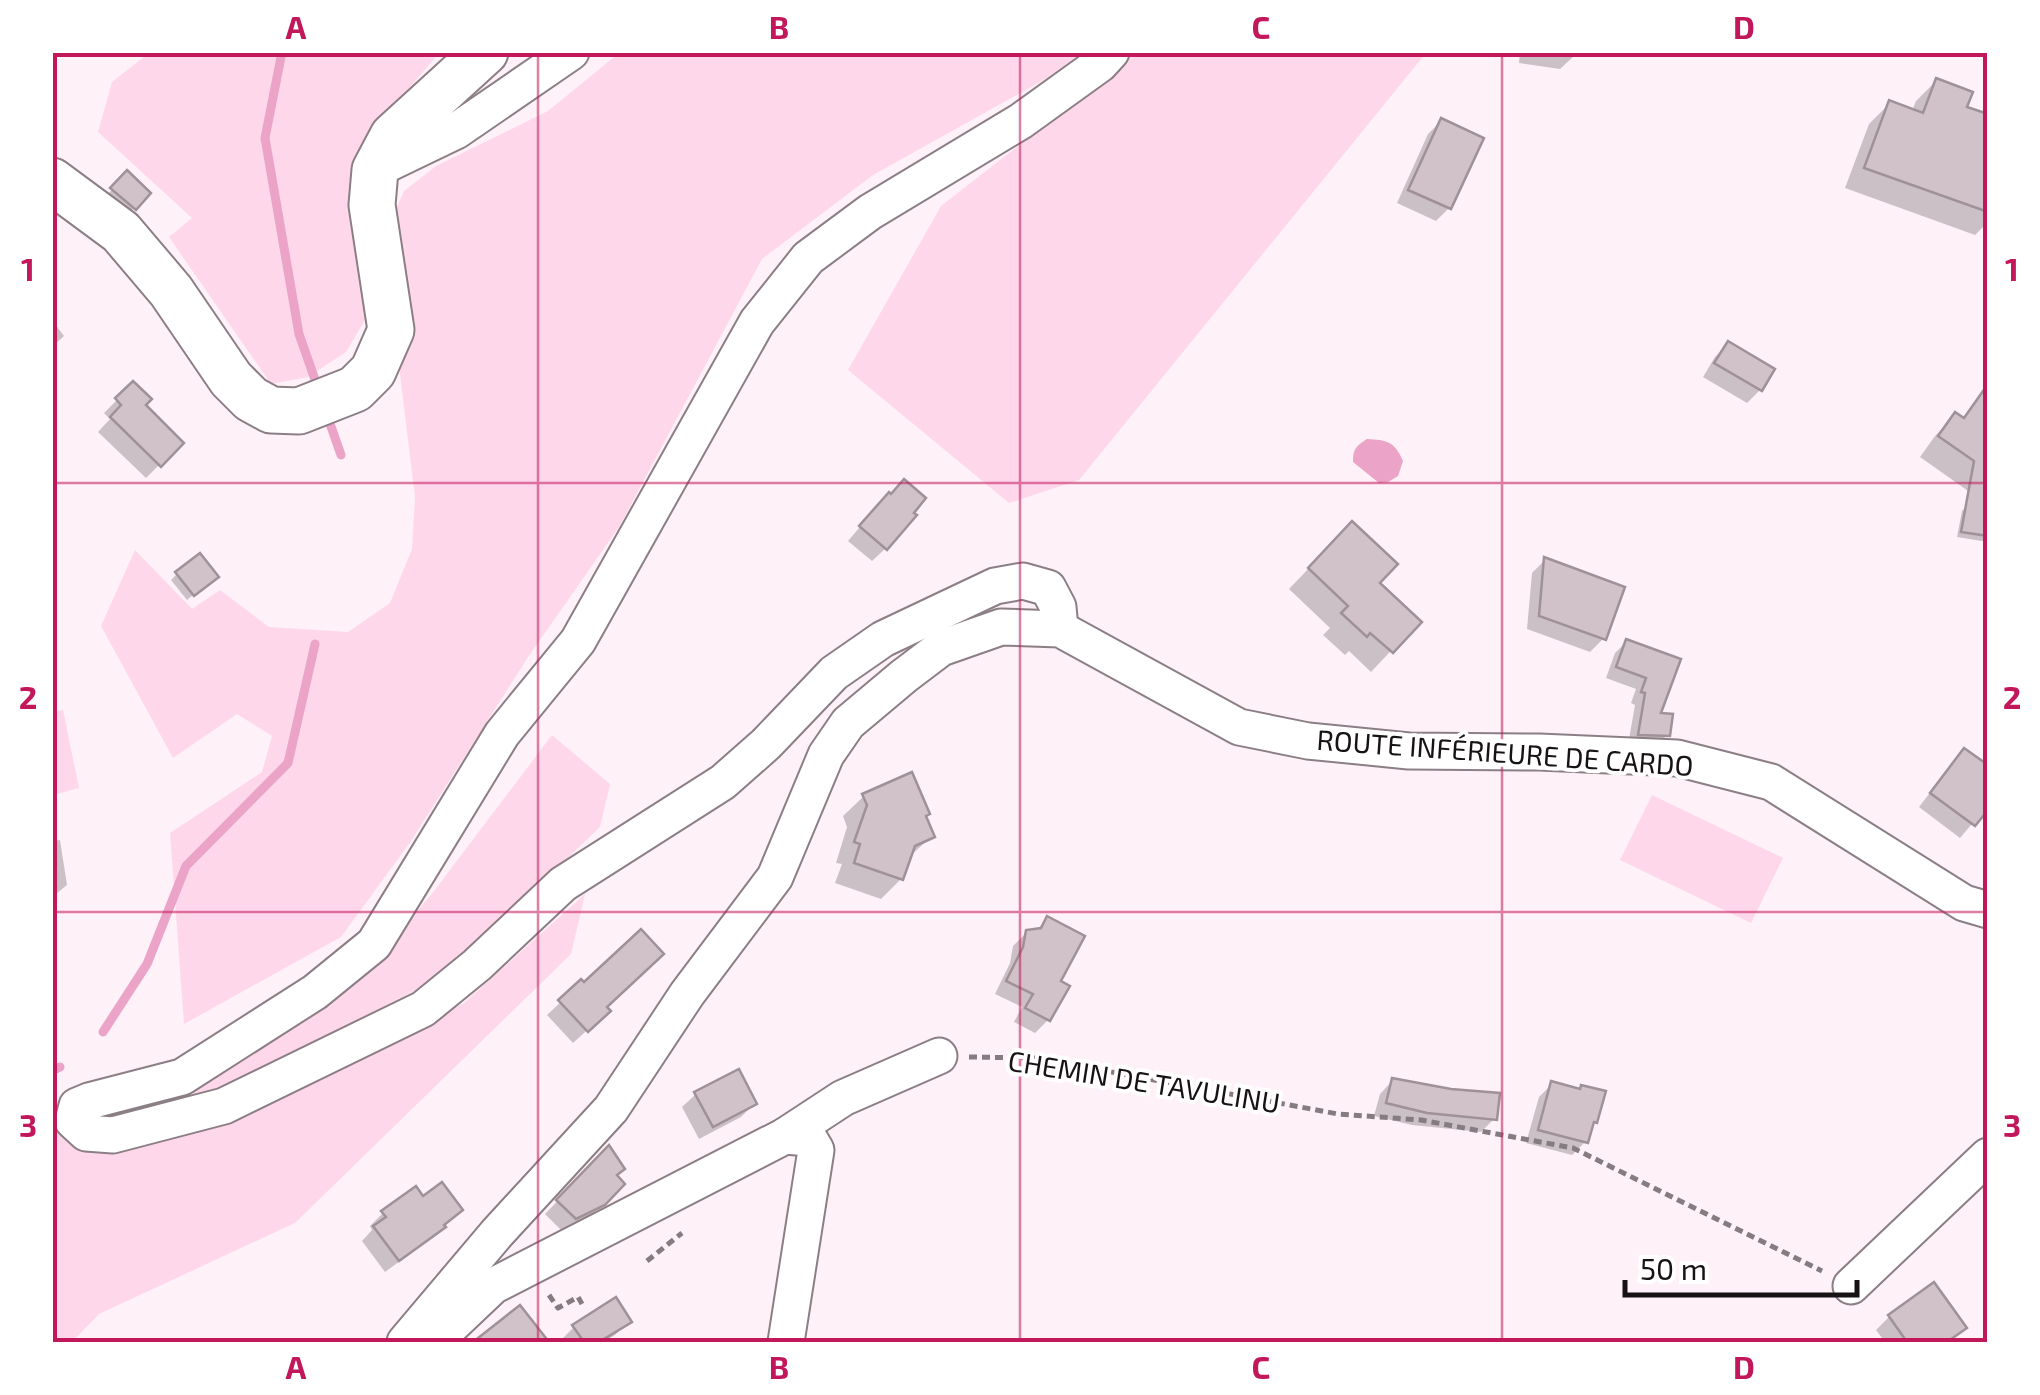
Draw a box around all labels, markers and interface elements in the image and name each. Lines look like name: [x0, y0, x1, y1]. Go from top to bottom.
text: A: [286, 7, 307, 45]
text: B: [769, 7, 789, 45]
text: C: [1252, 7, 1270, 45]
text: D: [1733, 7, 1755, 45]
text: 1: [21, 249, 35, 287]
text: 1: [2005, 249, 2019, 287]
text: 2: [19, 677, 37, 715]
text: 2: [2003, 677, 2021, 715]
street label: ROUTE INFÉRIEURE DE CARDO: [1316, 722, 1694, 782]
street label: CHEMIN DE TAVULINU: [1006, 1043, 1283, 1119]
text: 3: [19, 1105, 37, 1143]
text: 3: [2003, 1105, 2021, 1143]
scale bar: [1625, 1235, 1858, 1297]
text: 50 m: [1640, 1250, 1707, 1286]
text: A: [286, 1347, 307, 1385]
text: B: [769, 1347, 789, 1385]
text: C: [1252, 1347, 1270, 1385]
text: D: [1733, 1347, 1755, 1385]

